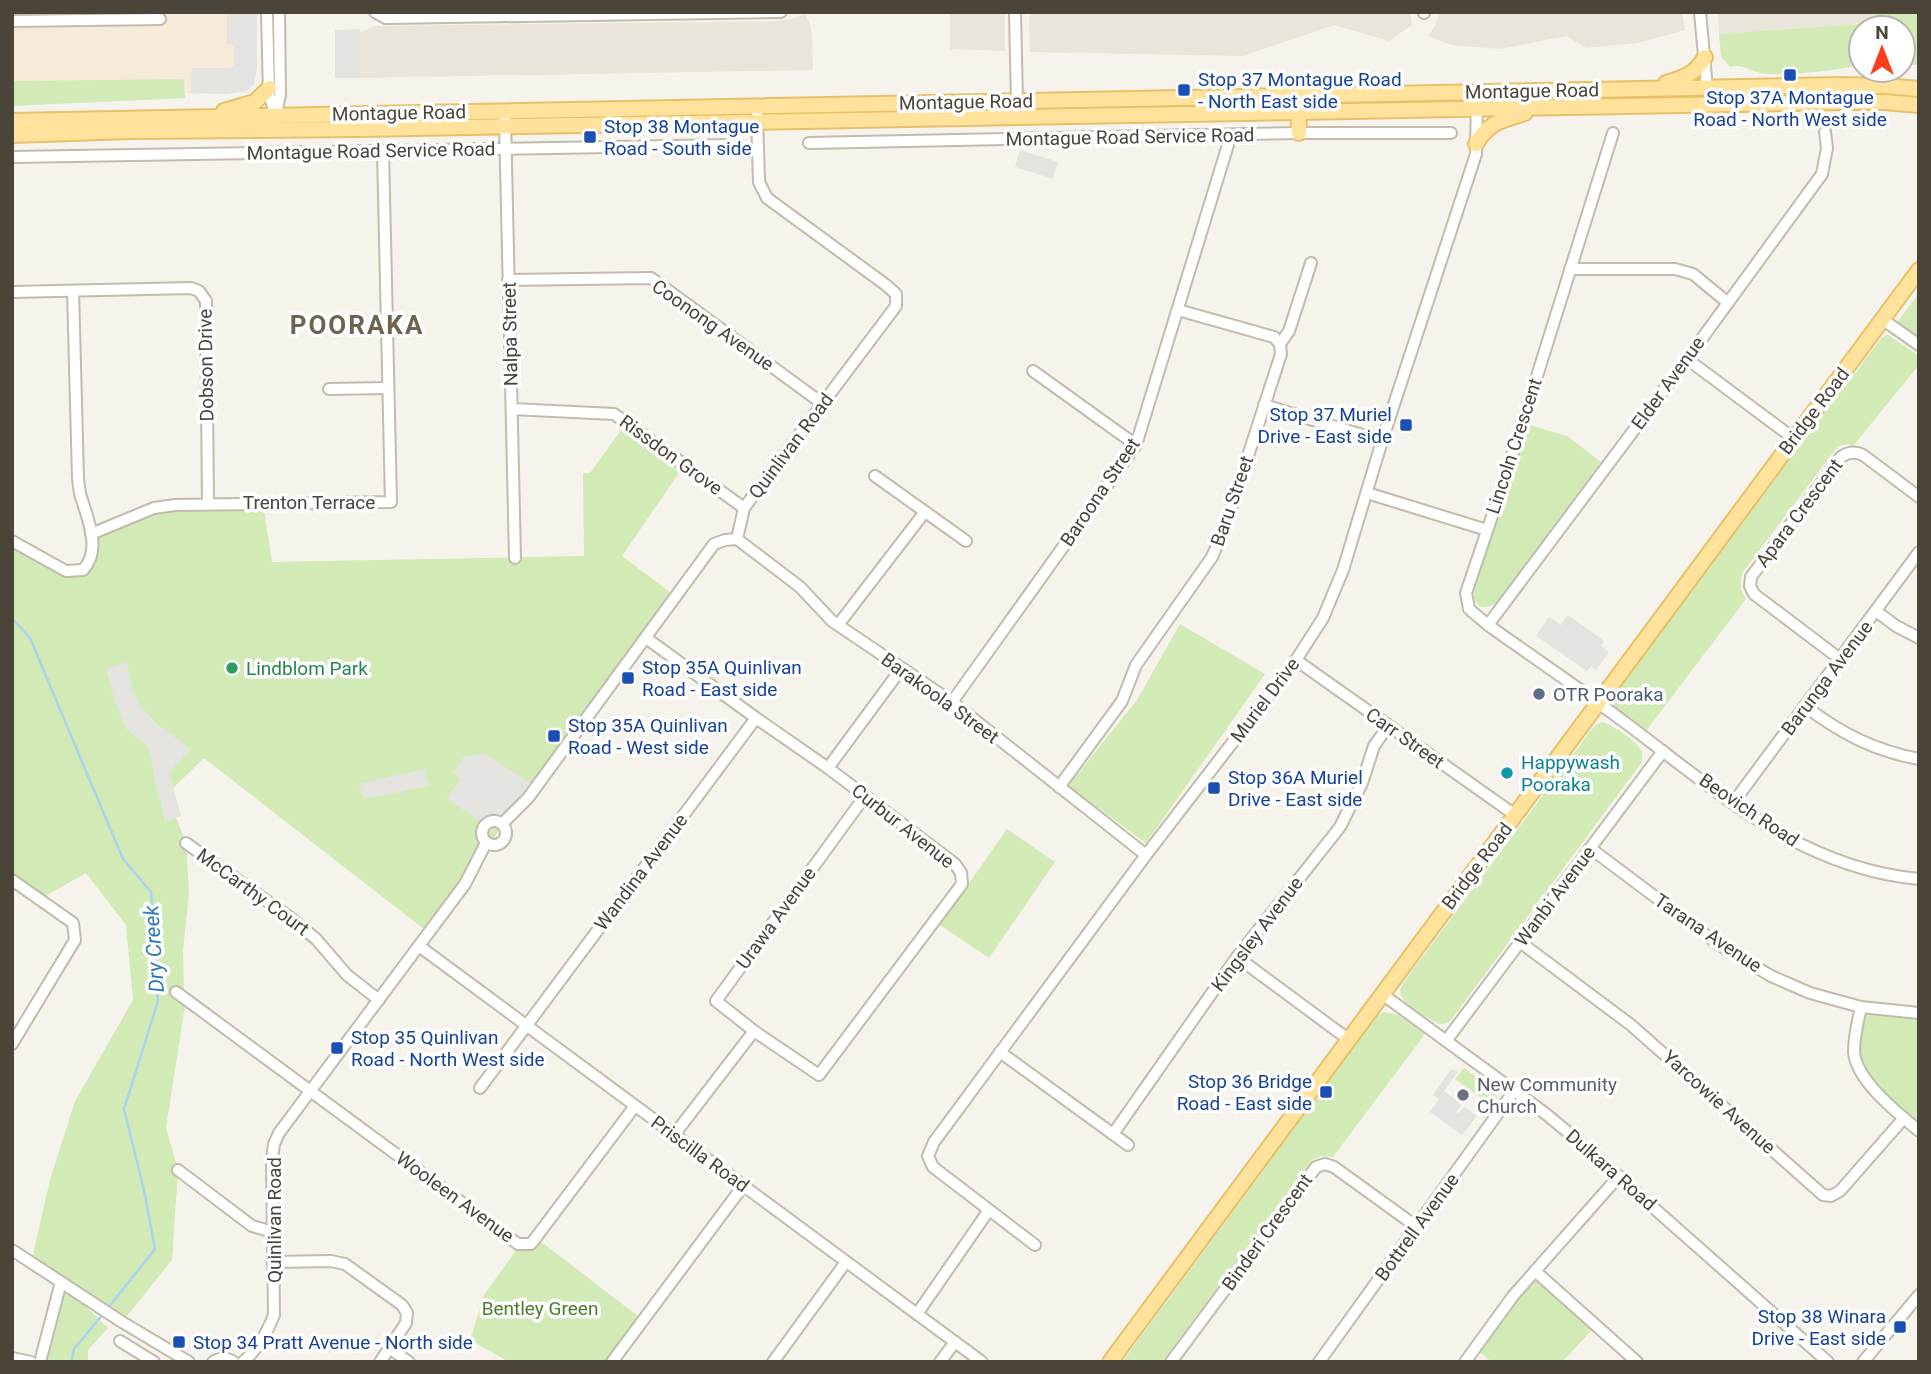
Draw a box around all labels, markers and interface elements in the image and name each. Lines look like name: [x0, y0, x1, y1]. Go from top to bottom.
north arrow: [1847, 14, 1917, 84]
text: N: [1875, 21, 1889, 44]
marker: Stop 37A Montague Road - North West side: [1782, 67, 1798, 83]
place label: Stop 37 Montague Road - North East side: [1198, 68, 1402, 113]
street label: Montague Road: [1465, 78, 1599, 104]
marker: Stop 37 Montague Road - North East side: [1176, 82, 1192, 98]
place label: Stop 37A Montague Road - North West side: [1693, 86, 1887, 131]
street label: Montague Road: [899, 89, 1033, 115]
street label: Montague Road: [332, 100, 466, 126]
place label: Stop 38 Montague Road - South side: [604, 115, 759, 160]
street label: Montague Road Service Road: [1005, 123, 1255, 151]
marker: Stop 38 Montague Road - South side: [582, 129, 598, 145]
street label: Montague Road Service Road: [246, 137, 496, 165]
street label: Coonong Avenue: [648, 274, 778, 376]
street label: Nalpa Street: [498, 282, 522, 386]
street label: Dobson Drive: [194, 309, 218, 421]
district label: POORAKA: [290, 310, 424, 340]
street label: Elder Avenue: [1627, 332, 1709, 434]
street label: Bridge Road: [1774, 363, 1854, 459]
street label: Lincoln Crescent: [1481, 375, 1547, 517]
street label: Quinlivan Road: [744, 389, 838, 503]
place label: Stop 37 Muriel Drive - East side: [1258, 403, 1392, 448]
street label: Rissdon Grove: [615, 410, 727, 500]
marker: Stop 37 Muriel Drive - East side: [1398, 417, 1414, 433]
street label: Baroona Street: [1055, 433, 1145, 551]
street label: Baru Street: [1206, 453, 1258, 549]
street label: Apara Crescent: [1751, 454, 1847, 572]
street label: Trenton Terrace: [243, 491, 375, 514]
street label: Barunga Avenue: [1776, 616, 1878, 740]
street label: Barakoola Street: [877, 648, 1003, 748]
street label: Muriel Drive: [1226, 653, 1304, 747]
place label: Stop 35A Quinlivan Road - East side: [642, 656, 802, 701]
place label: Lindblom Park: [246, 657, 368, 680]
marker: Lindblom Park: [224, 660, 240, 676]
marker: Stop 35A Quinlivan Road - East side: [620, 670, 636, 686]
place label: OTR Pooraka: [1553, 683, 1663, 706]
marker: OTR Pooraka: [1531, 686, 1547, 702]
street label: Carr Street: [1361, 703, 1449, 773]
place label: Stop 35A Quinlivan Road - West side: [568, 714, 728, 759]
marker: Stop 35A Quinlivan Road - West side: [546, 728, 562, 744]
place label: Happywash Pooraka: [1521, 751, 1620, 796]
marker: Happywash Pooraka: [1499, 765, 1515, 781]
place label: Stop 36A Muriel Drive - East side: [1228, 766, 1363, 811]
street label: Beovich Road: [1695, 768, 1803, 852]
street label: Curbur Avenue: [847, 779, 959, 873]
marker: Stop 36A Muriel Drive - East side: [1206, 780, 1222, 796]
street label: Wandina Avenue: [590, 809, 692, 935]
street label: Bridge Road: [1437, 818, 1517, 914]
street label: Wanbi Avenue: [1510, 841, 1600, 951]
street label: McCarthy Court: [192, 844, 314, 940]
street label: Urawa Avenue: [731, 863, 821, 973]
street label: Kingsley Avenue: [1206, 872, 1308, 996]
street label: Tarana Avenue: [1650, 889, 1766, 977]
water label: Dry Creek: [139, 904, 169, 993]
place label: Stop 35 Quinlivan Road - North West side: [351, 1026, 545, 1071]
marker: Stop 35 Quinlivan Road - North West side: [329, 1040, 345, 1056]
street label: Yarcowie Avenue: [1658, 1045, 1780, 1159]
place label: Stop 36 Bridge Road - East side: [1177, 1070, 1312, 1115]
place label: New Community Church: [1477, 1073, 1617, 1118]
marker: Stop 36 Bridge Road - East side: [1318, 1084, 1334, 1100]
marker: New Community Church: [1455, 1087, 1471, 1103]
street label: Priscilla Road: [647, 1111, 753, 1197]
street label: Dulkara Road: [1561, 1124, 1661, 1216]
street label: Wooleen Avenue: [391, 1146, 519, 1248]
street label: Quinlivan Road: [263, 1157, 286, 1283]
street label: Binderi Crescent: [1217, 1169, 1317, 1295]
street label: Bottrell Avenue: [1370, 1169, 1464, 1285]
park label: Bentley Green: [482, 1297, 598, 1320]
place label: Stop 38 Winara Drive - East side: [1752, 1305, 1886, 1350]
marker: Stop 38 Winara Drive - East side: [1892, 1319, 1908, 1335]
place label: Stop 34 Pratt Avenue - North side: [193, 1331, 473, 1354]
marker: Stop 34 Pratt Avenue - North side: [171, 1334, 187, 1350]

